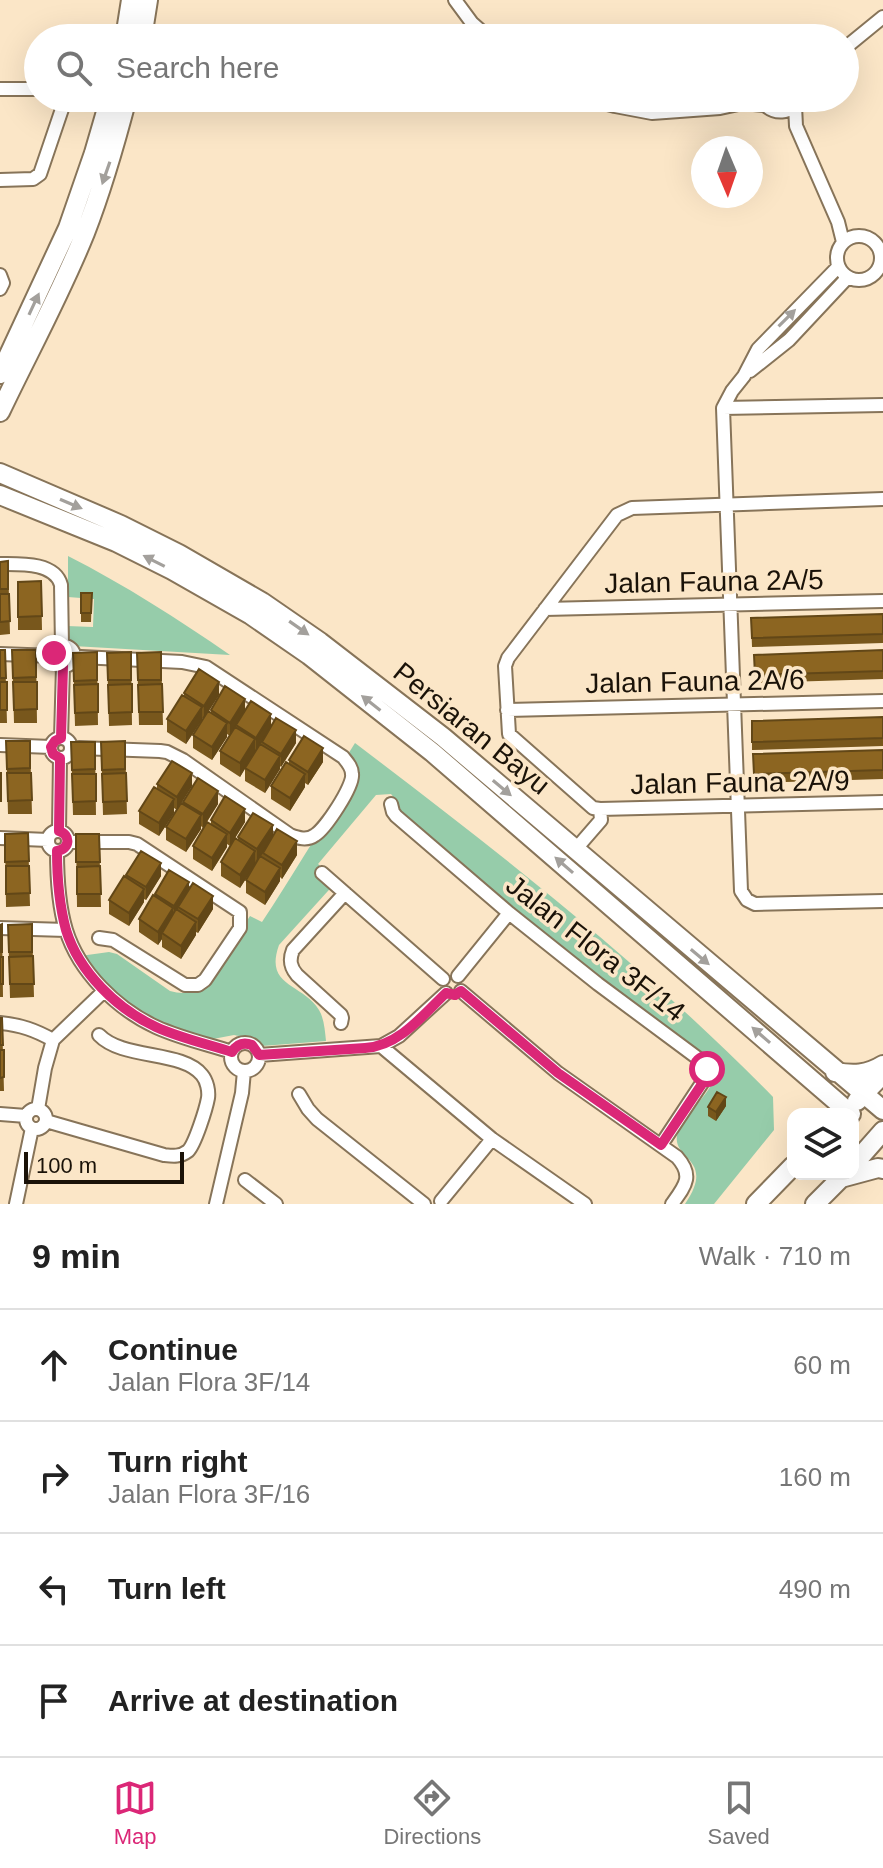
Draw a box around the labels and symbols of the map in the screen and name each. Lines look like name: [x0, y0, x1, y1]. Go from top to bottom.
north arrow: [691, 136, 763, 208]
one-way arrow: [99, 161, 111, 185]
one-way arrow: [27, 292, 40, 315]
one-way arrow: [777, 309, 796, 328]
one-way arrow: [59, 498, 83, 511]
one-way arrow: [142, 554, 165, 568]
street label: Jalan Fauna 2A/5: [604, 564, 824, 599]
one-way arrow: [289, 620, 310, 635]
route end: [36, 635, 72, 671]
street label: Persiaran Bayu: [388, 656, 556, 801]
street label: Jalan Fauna 2A/6: [585, 664, 805, 699]
one-way arrow: [361, 695, 381, 712]
street label: Jalan Fauna 2A/9: [630, 765, 850, 800]
one-way arrow: [492, 779, 512, 796]
one-way arrow: [554, 857, 574, 875]
street label: Jalan Flora 3F/14: [500, 869, 691, 1028]
one-way arrow: [690, 947, 710, 965]
one-way arrow: [751, 1027, 770, 1045]
route start: [689, 1051, 725, 1087]
scale bar: [24, 1148, 184, 1184]

